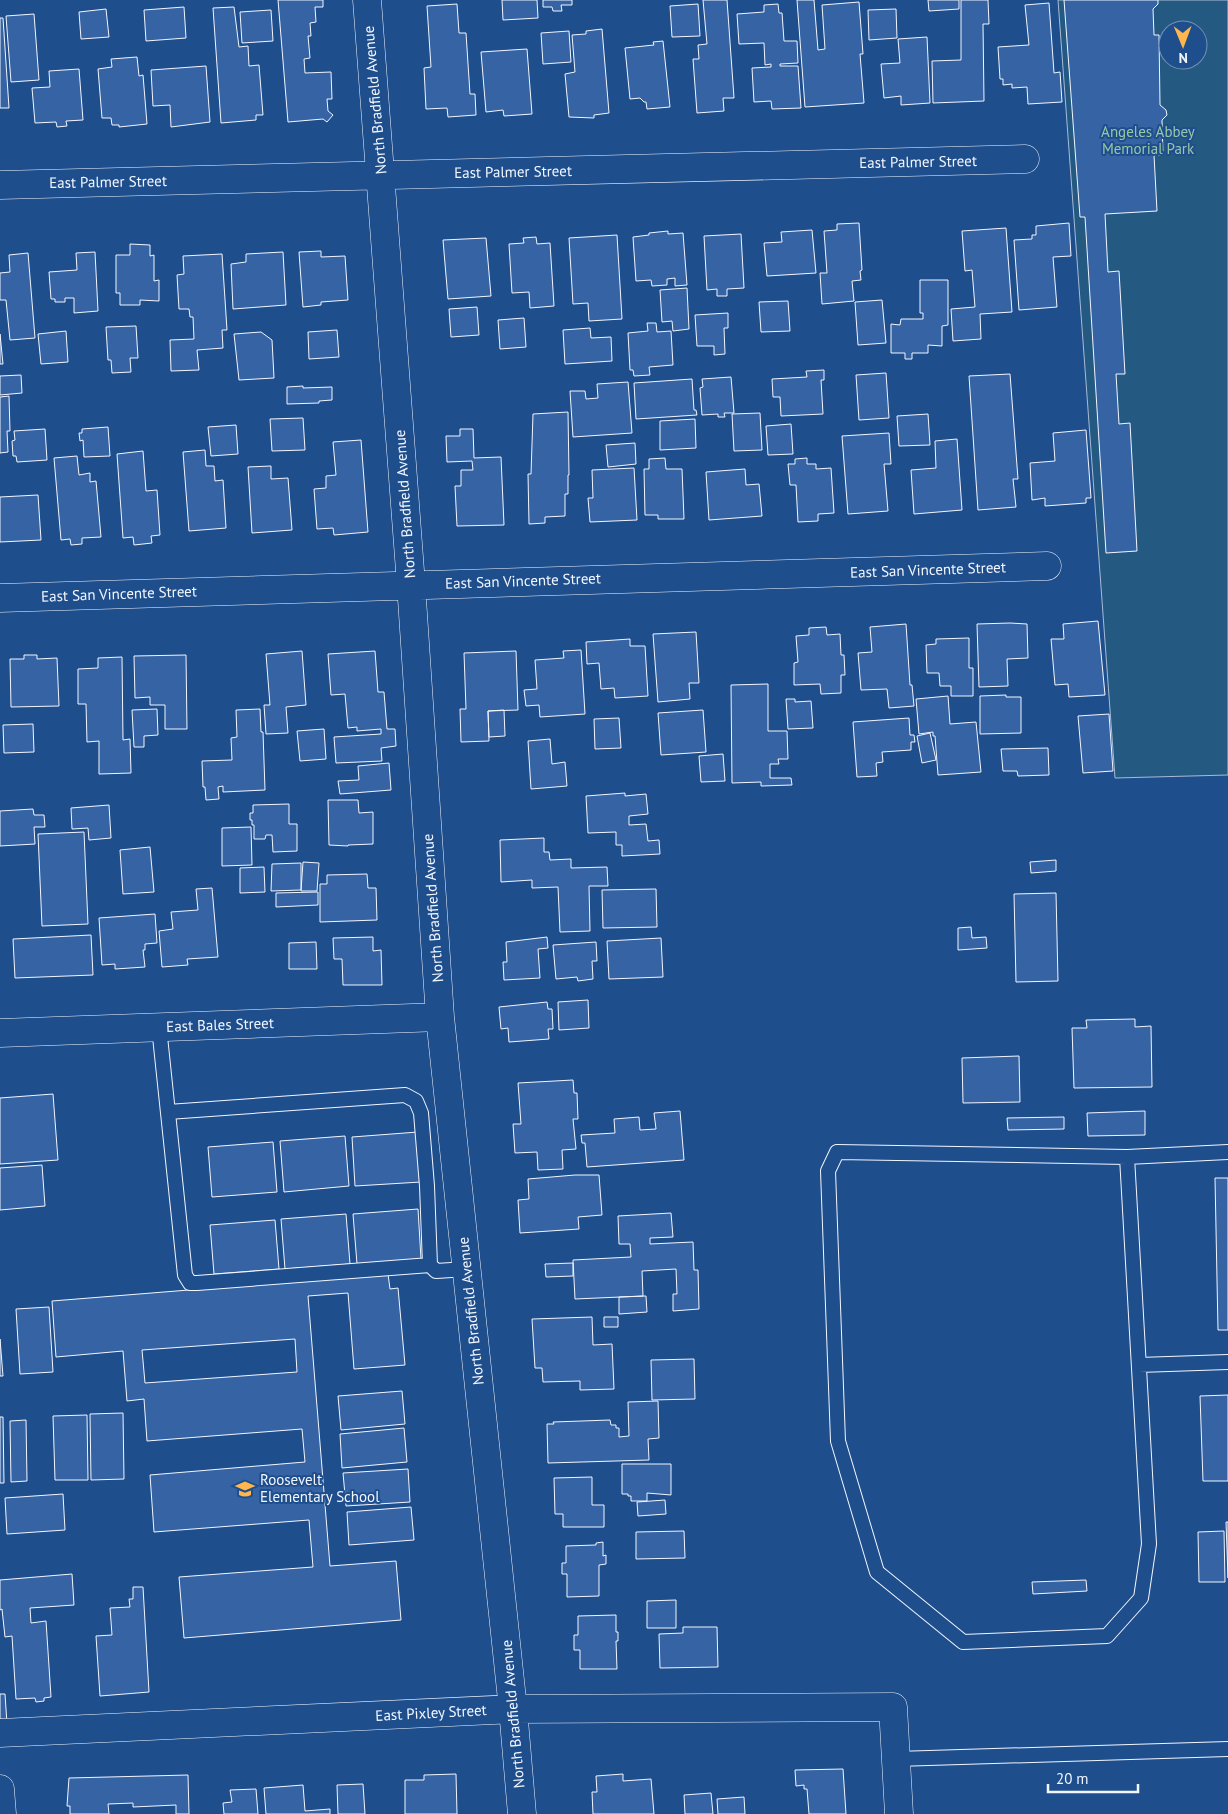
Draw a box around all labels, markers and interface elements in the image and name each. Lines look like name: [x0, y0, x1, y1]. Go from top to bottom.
north arrow: [1158, 20, 1208, 70]
street label: North Bradfield Avenue: [359, 25, 390, 175]
text: N: [1178, 49, 1188, 67]
park label: Angeles Abbey Memorial Park: [1101, 122, 1195, 158]
street label: East Palmer Street: [859, 151, 977, 172]
street label: East Palmer Street: [454, 161, 572, 182]
street label: East Palmer Street: [49, 171, 167, 192]
street label: North Bradfield Avenue: [390, 429, 419, 579]
street label: East San Vincente Street: [850, 557, 1006, 582]
street label: East San Vincente Street: [445, 568, 601, 593]
street label: East San Vincente Street: [41, 581, 197, 606]
street label: North Bradfield Avenue: [418, 833, 447, 983]
street label: East Bales Street: [166, 1013, 274, 1036]
street label: North Bradfield Avenue: [453, 1236, 488, 1386]
place label: Roosevelt Elementary School: [260, 1470, 380, 1506]
school or university icon: Roosevelt Elementary School: [234, 1478, 256, 1500]
street label: North Bradfield Avenue: [497, 1639, 528, 1789]
street label: East Pixley Street: [375, 1700, 487, 1725]
scale bar: [1048, 1762, 1138, 1794]
text: 20 m: [1056, 1769, 1089, 1788]

